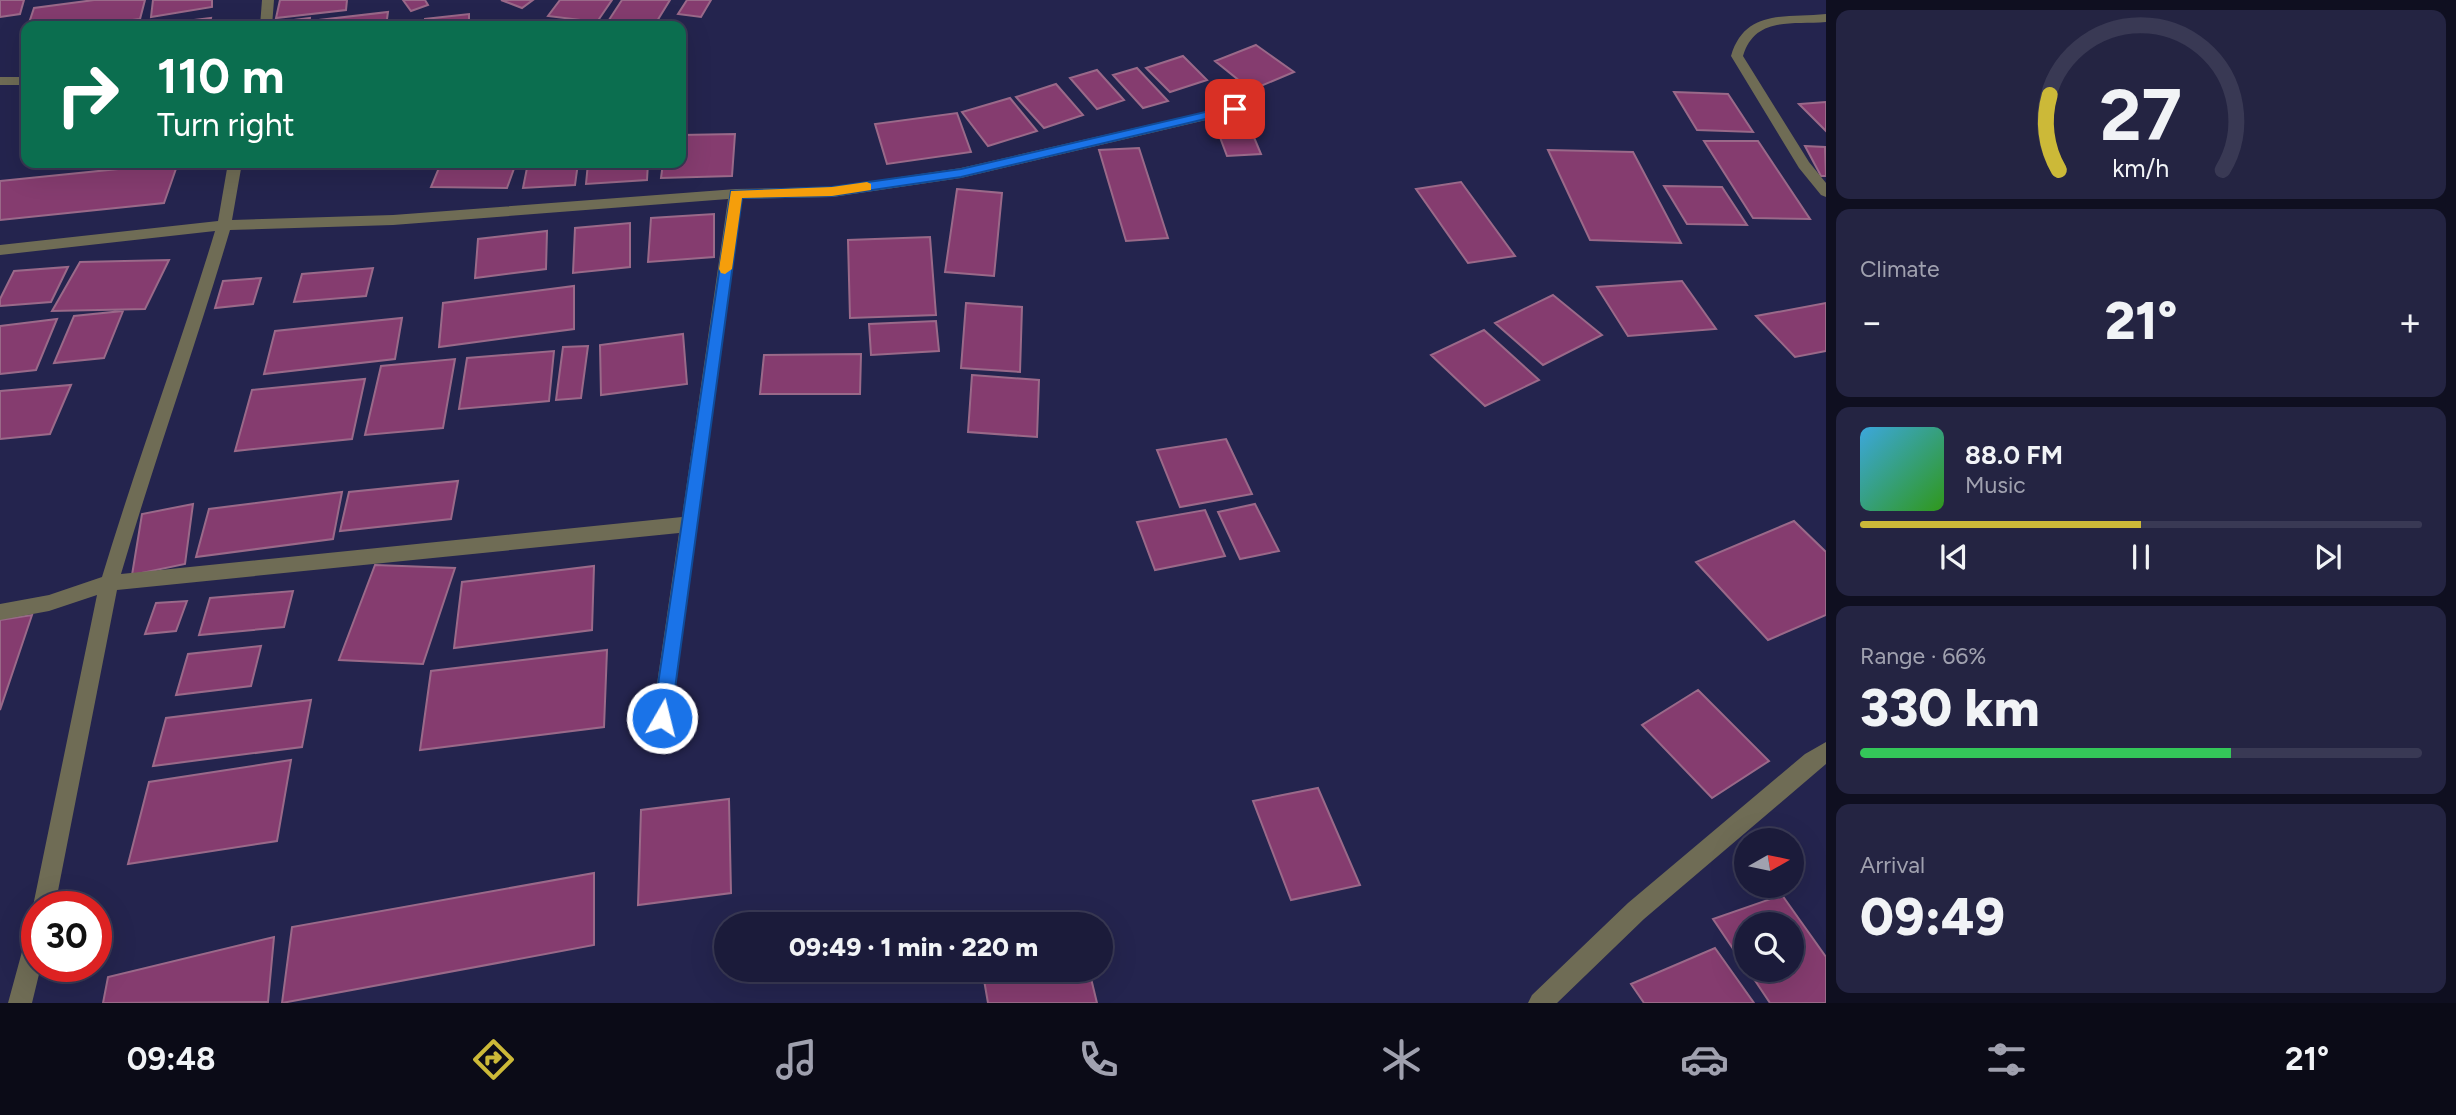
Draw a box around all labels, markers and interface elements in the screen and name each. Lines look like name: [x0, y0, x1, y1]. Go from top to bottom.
text: 110 m: [157, 46, 285, 105]
icon: right: [42, 49, 133, 140]
text: 27: [2100, 72, 2182, 159]
pin: [1205, 79, 1265, 139]
icon: arrive: [1216, 90, 1254, 128]
text: Turn right: [157, 106, 295, 144]
text: km/h: [2112, 153, 2170, 183]
text: Climate: [1860, 255, 1939, 283]
text: 21°: [2105, 290, 2177, 352]
text: −: [1860, 299, 1884, 345]
text: +: [2398, 299, 2422, 345]
text: 88.0 FM: [1965, 439, 2063, 471]
text: Music: [1965, 471, 2026, 499]
icon: previous: [1935, 538, 1973, 576]
icon: pause: [2122, 538, 2160, 576]
icon: next: [2309, 538, 2347, 576]
text: Range · 66%: [1860, 642, 1986, 670]
text: 330 km: [1860, 677, 2039, 739]
position arrow: [625, 681, 699, 755]
north arrow: [1734, 828, 1804, 898]
map controls: [1734, 828, 1804, 982]
text: Arrival: [1860, 851, 1925, 879]
text: 09:49: [1860, 886, 2005, 948]
speed limit sign: 30: [21, 891, 112, 982]
button: search: [1734, 912, 1804, 982]
text: 09:49 · 1 min · 220 m: [789, 931, 1038, 963]
icon: directions: [469, 1035, 518, 1084]
icon: music: [772, 1035, 821, 1084]
icon: phone: [1074, 1035, 1123, 1084]
icon: climate: [1377, 1035, 1426, 1084]
icon: car: [1680, 1035, 1729, 1084]
icon: filters: [1982, 1035, 2031, 1084]
text: 09:48: [127, 1040, 216, 1078]
text: 21°: [2285, 1040, 2329, 1078]

